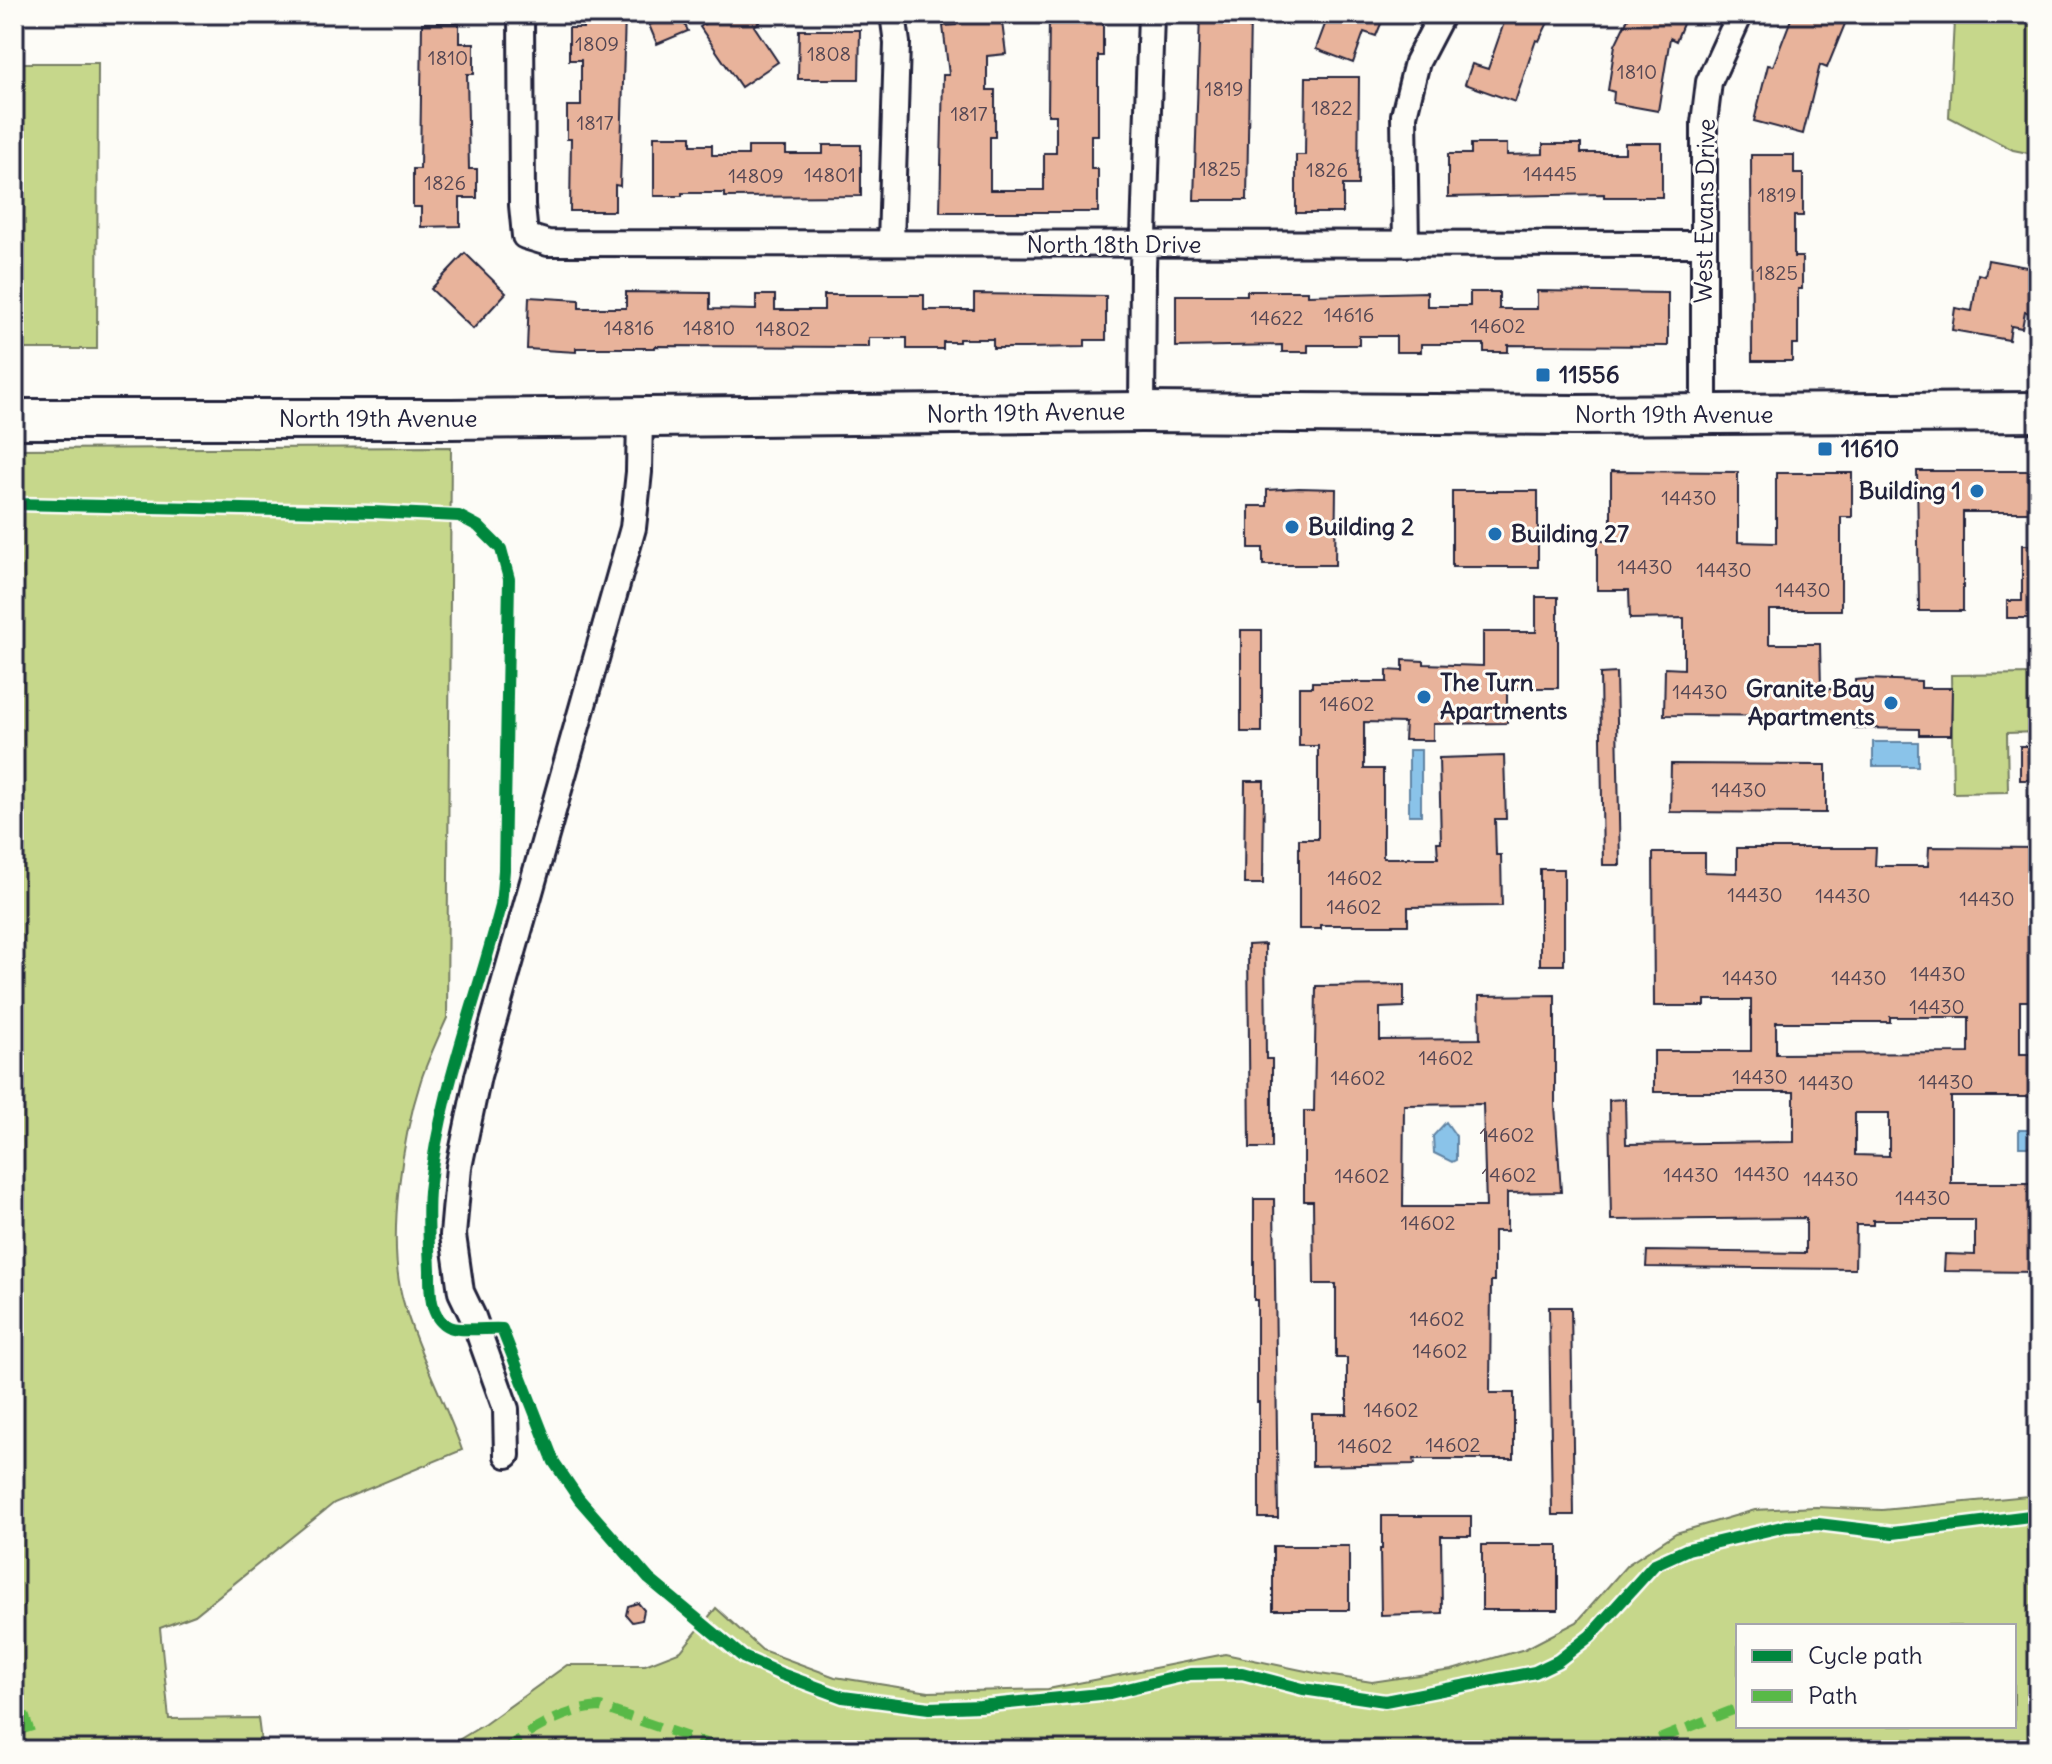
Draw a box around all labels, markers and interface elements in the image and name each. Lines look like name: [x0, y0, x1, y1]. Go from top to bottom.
house number: 1809: [575, 31, 619, 56]
house number: 1808: [807, 41, 851, 66]
house number: 1810: [428, 45, 468, 70]
house number: 1810: [1617, 59, 1657, 84]
house number: 1819: [1205, 76, 1243, 101]
house number: 1822: [1311, 95, 1353, 120]
house number: 1817: [950, 101, 988, 126]
house number: 1817: [576, 110, 614, 135]
street label: West Evans Drive: [1687, 118, 1721, 304]
house number: 1825: [1199, 156, 1241, 181]
house number: 1826: [1306, 157, 1348, 182]
house number: 14445: [1523, 161, 1577, 186]
house number: 14801: [804, 162, 856, 187]
house number: 14809: [728, 163, 784, 188]
house number: 1826: [424, 170, 466, 195]
house number: 1819: [1758, 182, 1796, 207]
street label: North 18th Drive: [1026, 229, 1202, 259]
house number: 1825: [1756, 260, 1798, 285]
house number: 14616: [1324, 302, 1374, 327]
house number: 14622: [1251, 305, 1304, 330]
house number: 14602: [1470, 313, 1526, 338]
house number: 14816: [604, 315, 654, 340]
house number: 14810: [683, 315, 735, 340]
house number: 14802: [755, 316, 811, 341]
place label: 11556: [1559, 359, 1620, 389]
marker: 11556: [1534, 366, 1552, 384]
street label: North 19th Avenue: [926, 395, 1126, 429]
street label: North 19th Avenue: [1575, 399, 1773, 429]
street label: North 19th Avenue: [279, 403, 477, 433]
place label: 11610: [1841, 433, 1899, 463]
marker: 11610: [1816, 440, 1834, 458]
place label: Building 1: [1858, 475, 1961, 505]
marker: Building 1: [1968, 482, 1986, 500]
house number: 14430: [1661, 485, 1717, 510]
place label: Building 2: [1308, 511, 1414, 541]
marker: Building 2: [1283, 518, 1301, 536]
place label: Building 27: [1511, 518, 1629, 548]
marker: Building 27: [1486, 525, 1504, 543]
house number: 14430: [1617, 554, 1673, 579]
house number: 14430: [1696, 557, 1752, 582]
house number: 14430: [1775, 577, 1831, 602]
place label: The Turn Apartments: [1440, 667, 1567, 725]
place label: Granite Bay Apartments: [1746, 673, 1875, 731]
house number: 14430: [1672, 679, 1728, 704]
marker: The Turn Apartments: [1415, 688, 1433, 706]
house number: 14602: [1319, 691, 1375, 716]
marker: Granite Bay Apartments: [1882, 694, 1900, 712]
house number: 14430: [1711, 777, 1767, 802]
house number: 14602: [1327, 865, 1383, 890]
house number: 14430: [1727, 882, 1783, 907]
house number: 14430: [1815, 883, 1871, 908]
house number: 14430: [1959, 886, 2015, 911]
house number: 14602: [1326, 894, 1382, 919]
house number: 14430: [1910, 961, 1966, 986]
house number: 14430: [1722, 965, 1778, 990]
house number: 14430: [1831, 965, 1887, 990]
house number: 14430: [1909, 994, 1965, 1019]
house number: 14602: [1418, 1045, 1474, 1070]
house number: 14430: [1732, 1064, 1788, 1089]
house number: 14602: [1330, 1065, 1386, 1090]
house number: 14430: [1918, 1069, 1974, 1094]
house number: 14430: [1798, 1070, 1854, 1095]
house number: 14602: [1479, 1122, 1535, 1147]
house number: 14430: [1734, 1161, 1790, 1186]
house number: 14602: [1481, 1162, 1537, 1187]
house number: 14430: [1663, 1162, 1719, 1187]
house number: 14602: [1334, 1163, 1390, 1188]
house number: 14430: [1803, 1166, 1859, 1191]
house number: 14430: [1895, 1185, 1951, 1210]
house number: 14602: [1400, 1210, 1456, 1235]
house number: 14602: [1409, 1306, 1465, 1331]
house number: 14602: [1412, 1338, 1468, 1363]
house number: 14602: [1363, 1397, 1419, 1422]
house number: 14602: [1425, 1432, 1481, 1457]
house number: 14602: [1337, 1433, 1393, 1458]
legend: [1736, 1624, 2016, 1728]
text: Cycle path: [1808, 1640, 1923, 1670]
text: Path: [1808, 1680, 1858, 1710]

